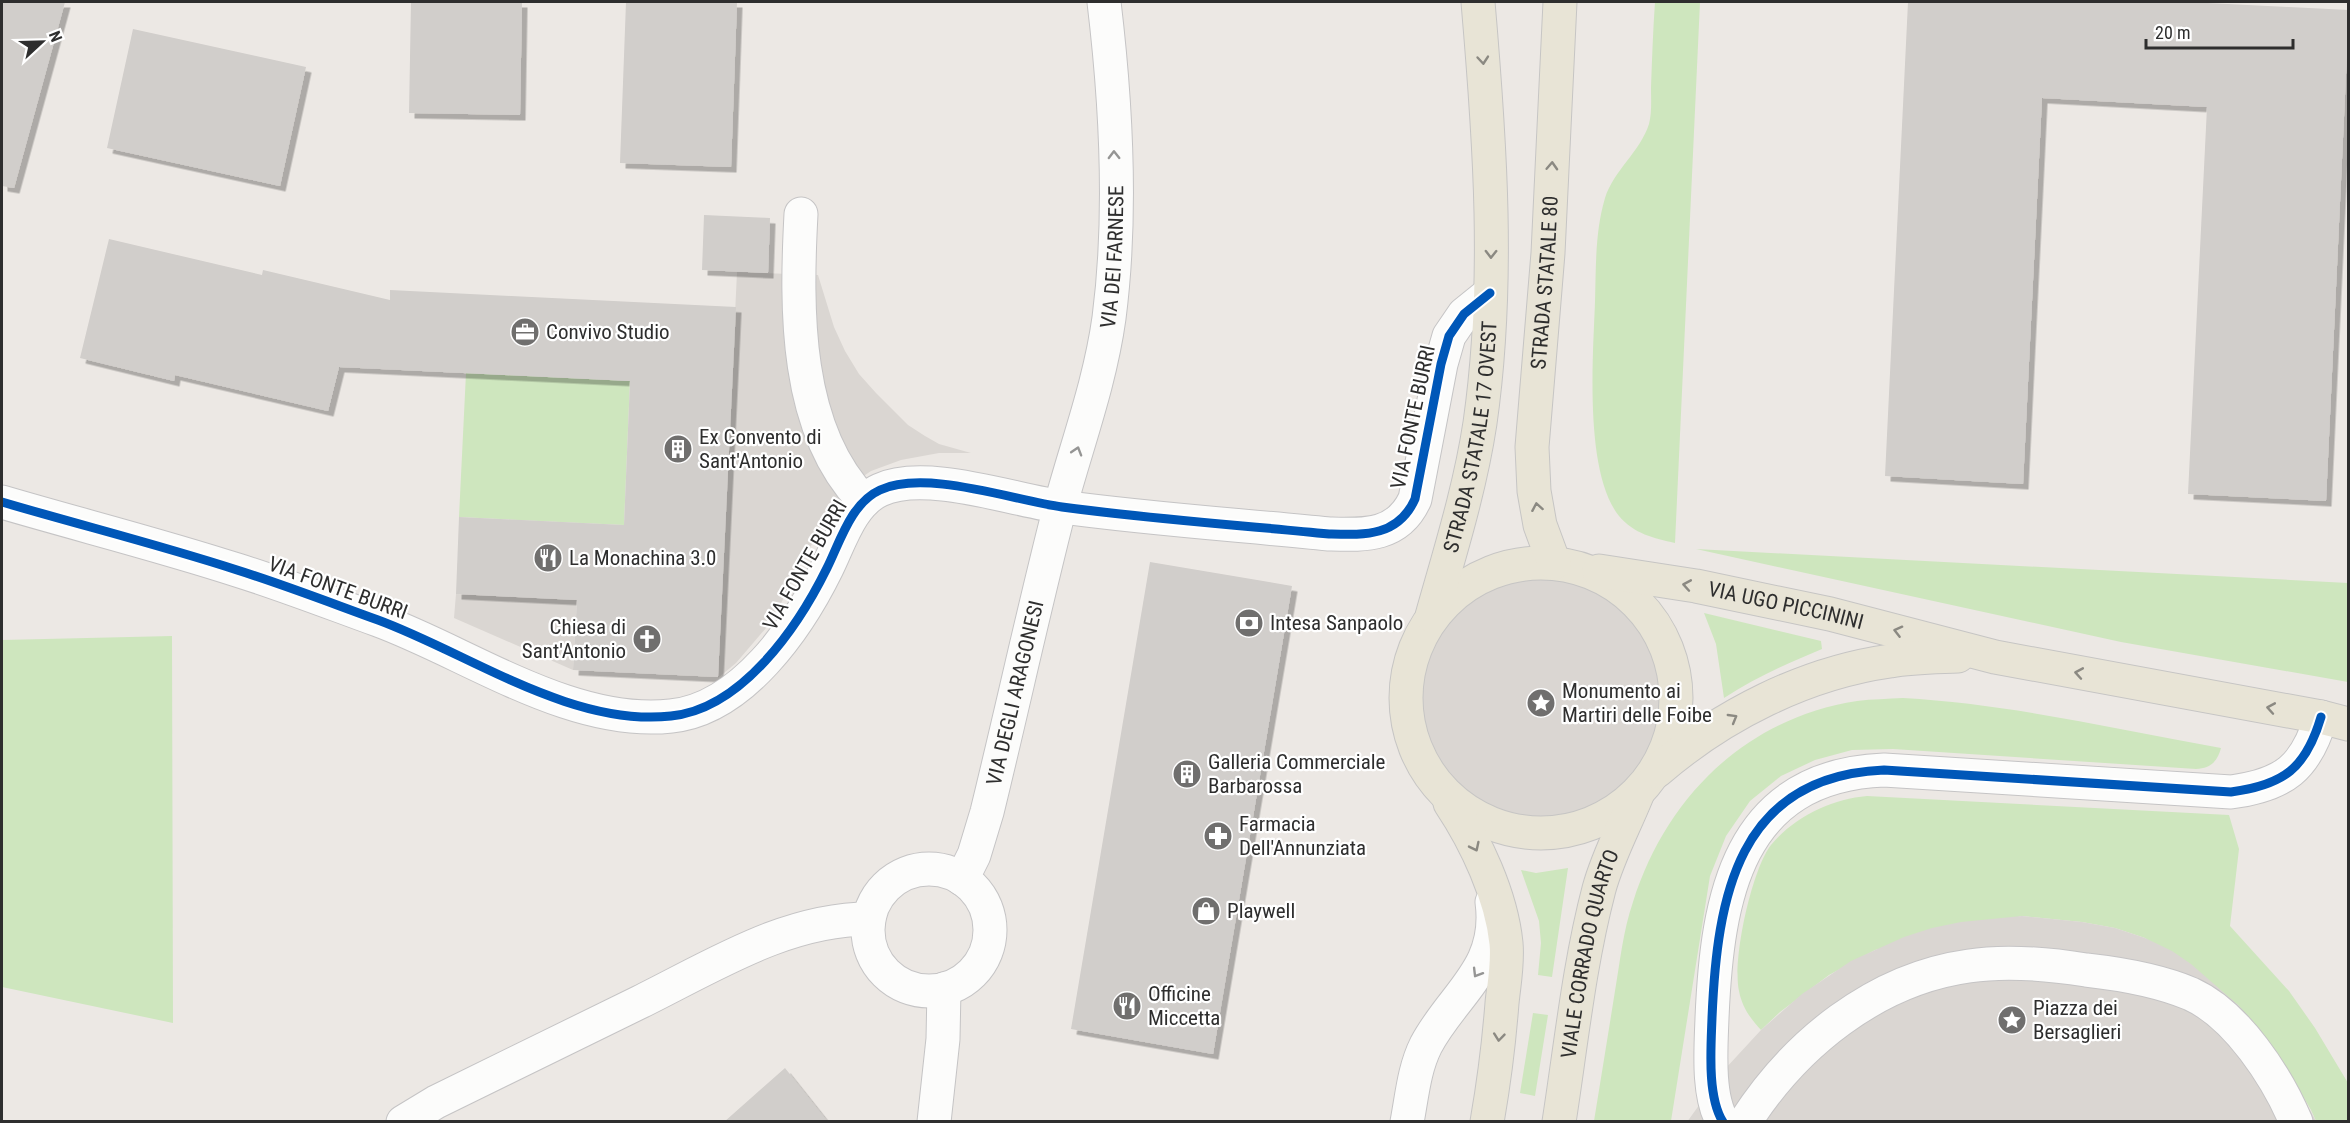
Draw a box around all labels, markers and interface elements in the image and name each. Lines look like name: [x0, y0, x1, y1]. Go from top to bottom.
north arrow: [12, 12, 72, 72]
scale bar: [2146, 12, 2293, 50]
text: 20 m: [2155, 22, 2190, 43]
text: N: [45, 28, 66, 45]
one-way arrow: [1476, 55, 1489, 64]
one-way arrow: [1108, 150, 1120, 159]
one-way arrow: [1545, 162, 1558, 171]
street label: VIA DEI FARNESE: [1096, 186, 1128, 330]
street label: STRADA STATALE 80: [1526, 195, 1563, 370]
one-way arrow: [1485, 250, 1497, 259]
office icon: Convivo Studio: [509, 316, 541, 348]
place label: Convivo Studio: [546, 320, 670, 344]
street label: STRADA STATALE 17 OVEST: [1439, 320, 1502, 555]
street label: VIA FONTE BURRI: [1386, 343, 1440, 491]
place label: Ex Convento di Sant'Antonio: [699, 425, 822, 473]
building icon: Ex Convento di Sant'Antonio: [662, 433, 694, 465]
one-way arrow: [1070, 446, 1082, 457]
street label: VIA FONTE BURRI: [758, 496, 852, 634]
one-way arrow: [1531, 503, 1544, 513]
restaurant icon: La Monachina 3.0: [532, 542, 564, 574]
place label: La Monachina 3.0: [569, 546, 716, 570]
street label: VIA FONTE BURRI: [265, 552, 411, 624]
street label: VIA UGO PICCININI: [1706, 577, 1866, 634]
one-way arrow: [1683, 579, 1693, 592]
street label: VIA DEGLI ARAGONESI: [982, 598, 1048, 788]
bank icon: Intesa Sanpaolo: [1233, 607, 1265, 639]
place label: Intesa Sanpaolo: [1270, 611, 1403, 635]
place label: Chiesa di Sant'Antonio: [522, 615, 626, 663]
church icon: Chiesa di Sant'Antonio: [631, 623, 663, 655]
one-way arrow: [1894, 625, 1904, 638]
one-way arrow: [2074, 667, 2084, 679]
place label: Monumento ai Martiri delle Foibe: [1562, 679, 1712, 727]
place icon: Monumento ai Martiri delle Foibe: [1525, 687, 1557, 719]
one-way arrow: [2266, 702, 2276, 715]
one-way arrow: [1727, 714, 1737, 725]
place label: Galleria Commerciale Barbarossa: [1208, 750, 1386, 798]
building icon: Galleria Commerciale Barbarossa: [1171, 758, 1203, 790]
place label: Farmacia Dell'Annunziata: [1239, 812, 1366, 860]
pharmacy icon: Farmacia Dell'Annunziata: [1202, 820, 1234, 852]
one-way arrow: [1468, 841, 1480, 852]
street label: VIALE CORRADO QUARTO: [1556, 846, 1624, 1060]
shop icon: Playwell: [1190, 895, 1222, 927]
place label: Playwell: [1227, 899, 1295, 923]
one-way arrow: [1472, 967, 1484, 977]
place label: Officine Miccetta: [1148, 982, 1220, 1030]
restaurant icon: Officine Miccetta: [1111, 990, 1143, 1022]
place label: Piazza dei Bersaglieri: [2033, 996, 2121, 1044]
place icon: Piazza dei Bersaglieri: [1996, 1004, 2028, 1036]
one-way arrow: [1493, 1033, 1506, 1042]

